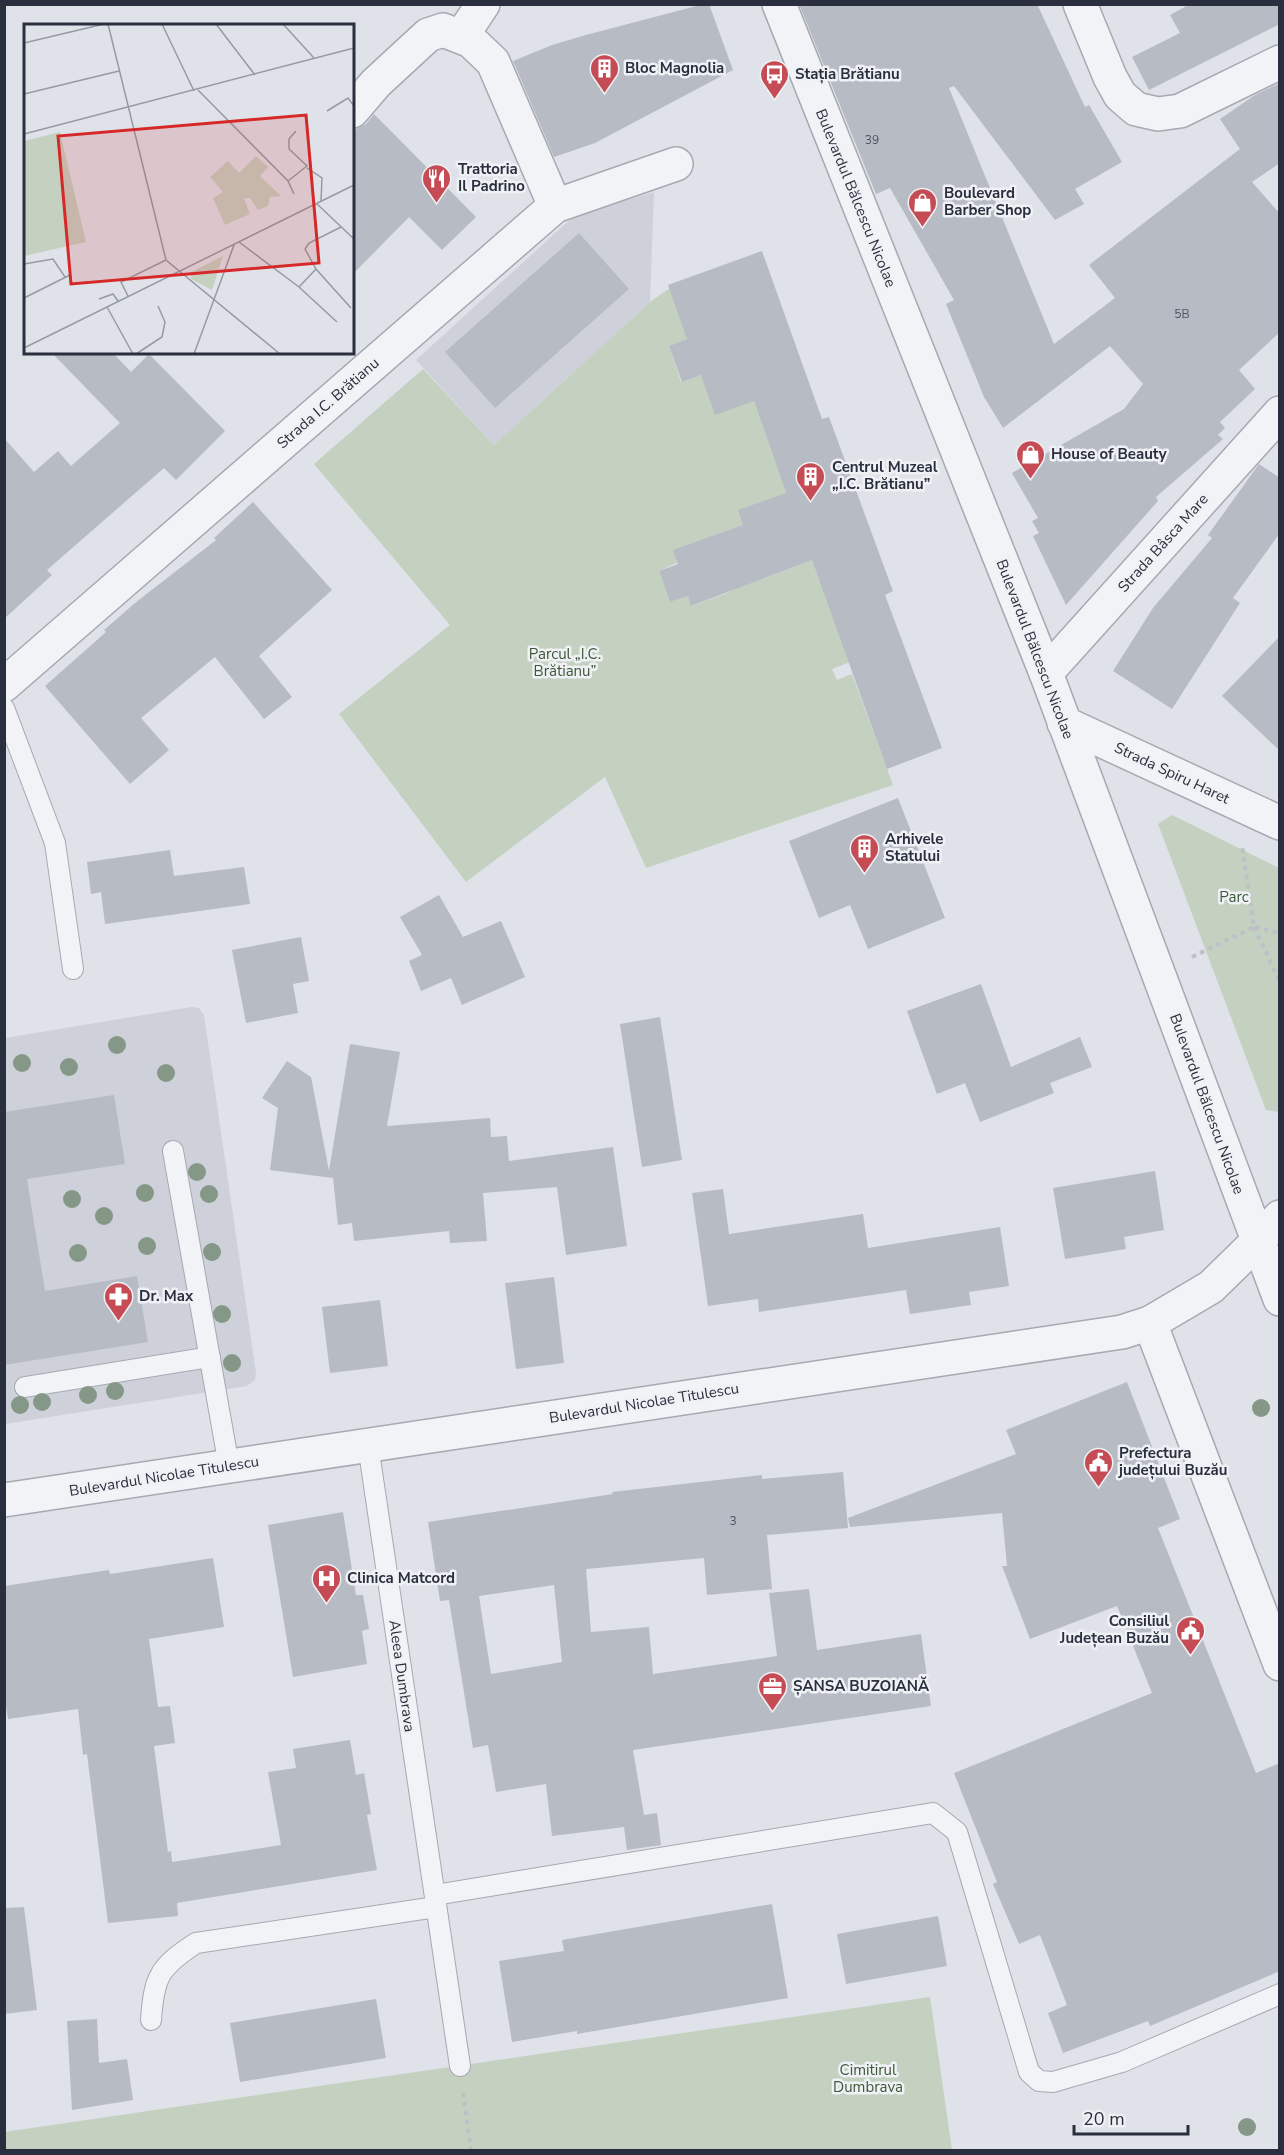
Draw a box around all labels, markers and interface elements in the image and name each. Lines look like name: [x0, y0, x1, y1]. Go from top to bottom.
inset map: [24, 24, 354, 354]
building icon: Bloc Magnolia: [588, 52, 620, 94]
place label: Bloc Magnolia: [625, 58, 724, 78]
bus stop icon: Stația Brătianu: [758, 58, 790, 100]
place label: Stația Brătianu: [795, 64, 900, 84]
street label: Bulevardul Bălcescu Nicolae: [811, 106, 901, 290]
house number: 39: [865, 132, 879, 148]
place label: Trattoria Il Padrino: [458, 159, 525, 196]
restaurant icon: Trattoria Il Padrino: [421, 162, 453, 204]
place label: Boulevard Barber Shop: [944, 183, 1031, 220]
shop icon: Boulevard Barber Shop: [907, 186, 939, 228]
house number: 5B: [1174, 306, 1190, 322]
street label: Strada I.C. Brătianu: [273, 353, 383, 453]
shop icon: House of Beauty: [1014, 438, 1046, 480]
place label: House of Beauty: [1051, 444, 1167, 464]
place label: Centrul Muzeal „I.C. Brătianu”: [832, 457, 938, 494]
building icon: Centrul Muzeal „I.C. Brătianu”: [795, 460, 827, 502]
street label: Strada Bâsca Mare: [1113, 489, 1213, 597]
street label: Bulevardul Bălcescu Nicolae: [991, 556, 1079, 742]
park label: Parcul „I.C. Brătianu”: [529, 644, 601, 681]
street label: Strada Spiru Haret: [1111, 737, 1234, 809]
place label: Arhivele Statului: [885, 829, 943, 866]
building icon: Arhivele Statului: [848, 832, 880, 874]
park label: Parc: [1219, 887, 1249, 907]
street label: Bulevardul Bălcescu Nicolae: [1165, 1011, 1249, 1197]
pharmacy icon: Dr. Max: [102, 1280, 134, 1322]
place label: Dr. Max: [139, 1286, 194, 1306]
street label: Bulevardul Nicolae Titulescu: [548, 1378, 740, 1428]
place label: Prefectura județului Buzău: [1118, 1443, 1227, 1480]
public building icon: Prefectura județului Buzău: [1082, 1446, 1114, 1488]
street label: Bulevardul Nicolae Titulescu: [68, 1451, 260, 1501]
house number: 3: [729, 1513, 737, 1529]
hospital icon: Clinica Matcord: [310, 1562, 342, 1604]
place label: Clinica Matcord: [347, 1568, 455, 1588]
place label: Consiliul Județean Buzău: [1059, 1611, 1169, 1648]
public building icon: Consiliul Județean Buzău: [1174, 1614, 1206, 1656]
street label: Aleea Dumbrava: [384, 1619, 420, 1733]
office icon: ȘANSA BUZOIANĂ: [756, 1670, 788, 1712]
place label: ȘANSA BUZOIANĂ: [793, 1676, 930, 1696]
park label: Cimitirul Dumbrava: [833, 2060, 903, 2097]
scale bar: [1074, 2098, 1188, 2136]
text: 20 m: [1083, 2107, 1125, 2131]

